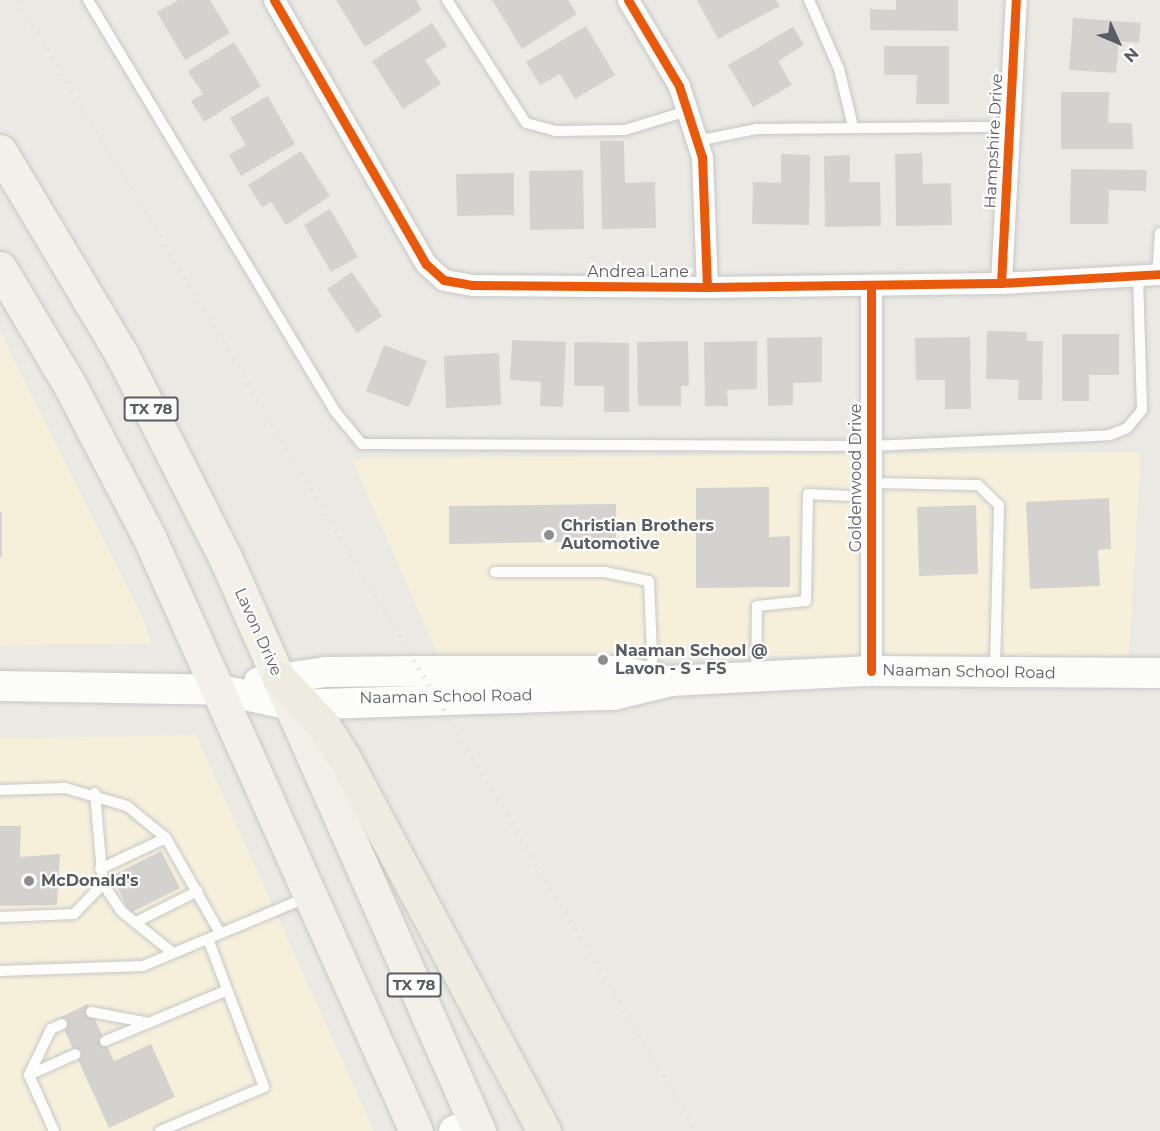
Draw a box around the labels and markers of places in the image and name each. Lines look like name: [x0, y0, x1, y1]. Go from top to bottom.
place label: Christian Brothers Automotive: [561, 516, 714, 554]
marker: Christian Brothers Automotive: [542, 528, 556, 542]
place label: Naaman School @ Lavon - S - FS: [615, 641, 768, 679]
marker: Naaman School @ Lavon - S - FS: [596, 653, 610, 667]
place label: McDonald's: [41, 871, 138, 891]
marker: McDonald's: [22, 874, 36, 888]

